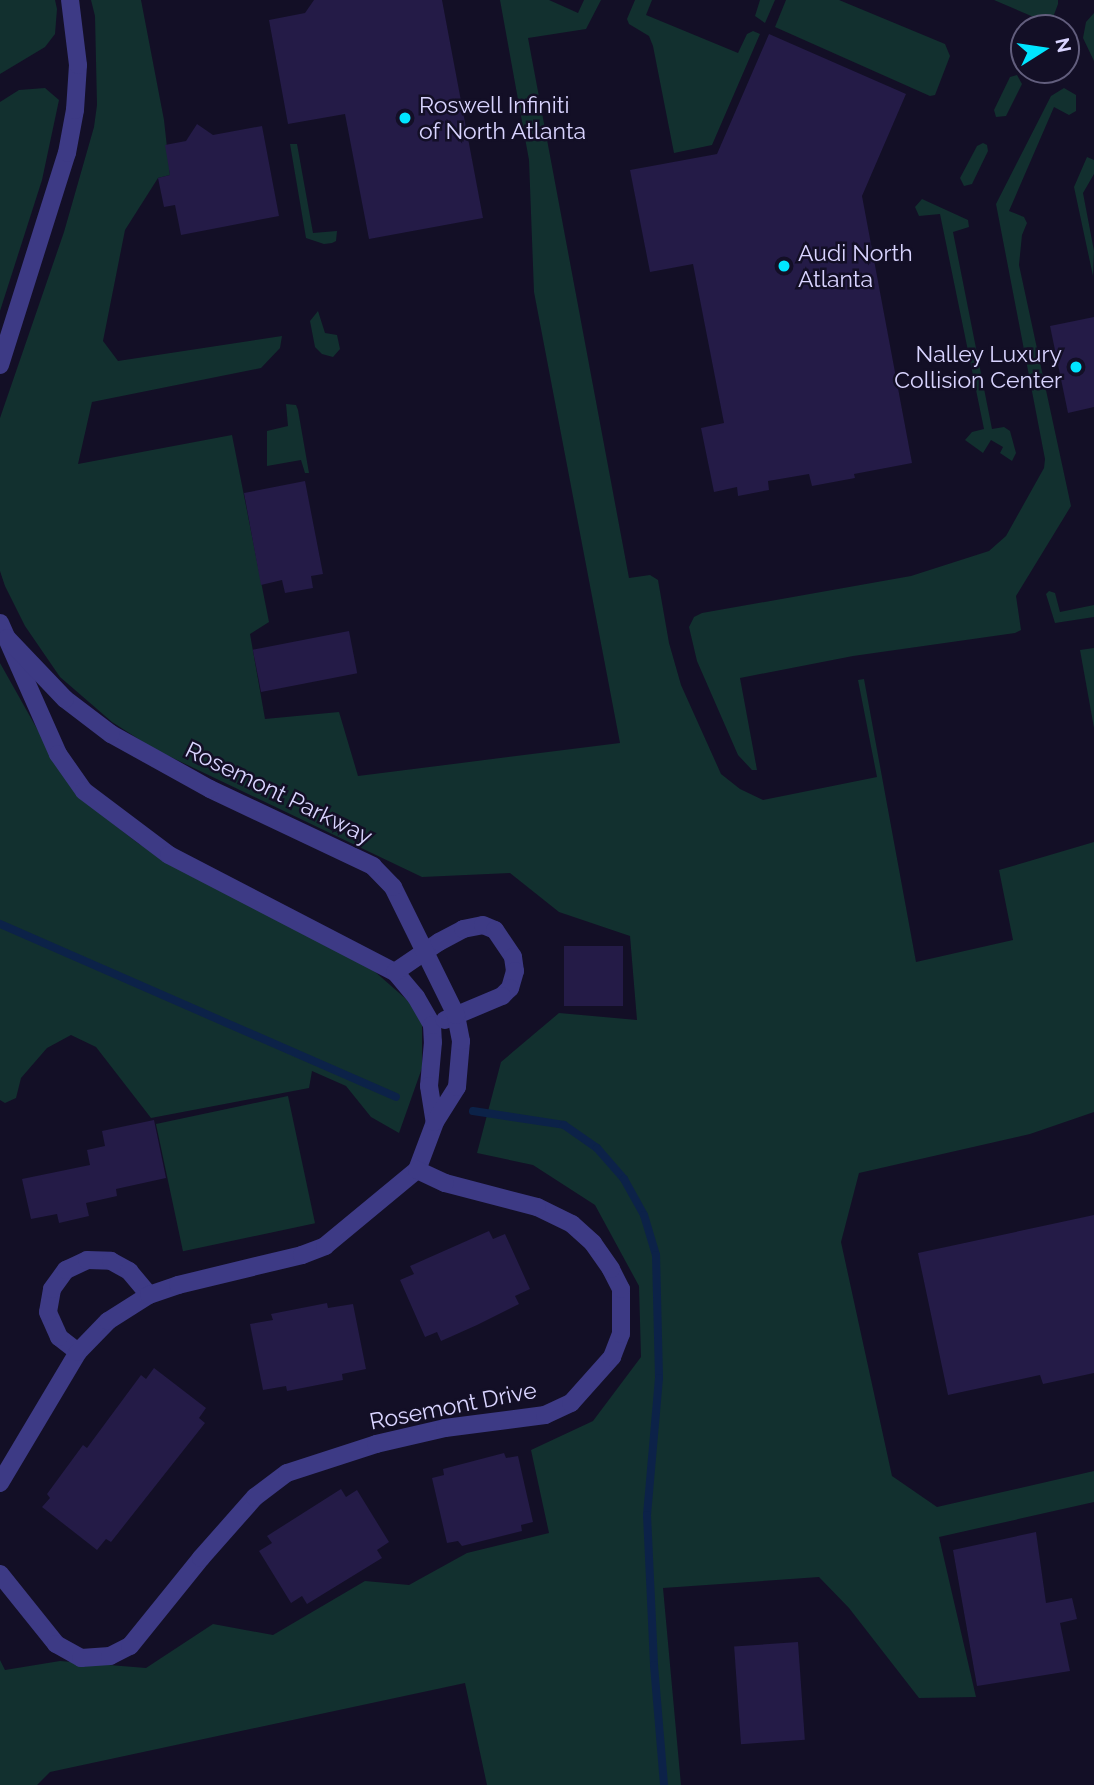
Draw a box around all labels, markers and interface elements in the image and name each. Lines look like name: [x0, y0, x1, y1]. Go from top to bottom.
north arrow: [1010, 14, 1080, 84]
text: N: [1051, 36, 1076, 54]
place label: Roswell Infiniti of North Atlanta: [419, 91, 587, 145]
marker: Roswell Infiniti of North Atlanta: [397, 110, 413, 126]
place label: Audi North Atlanta: [798, 239, 913, 293]
marker: Audi North Atlanta: [776, 258, 792, 274]
place label: Nalley Luxury Collision Center: [894, 340, 1062, 394]
marker: Nalley Luxury Collision Center: [1068, 359, 1084, 375]
street label: Rosemont Parkway: [181, 736, 377, 850]
street label: Rosemont Drive: [367, 1376, 539, 1436]

